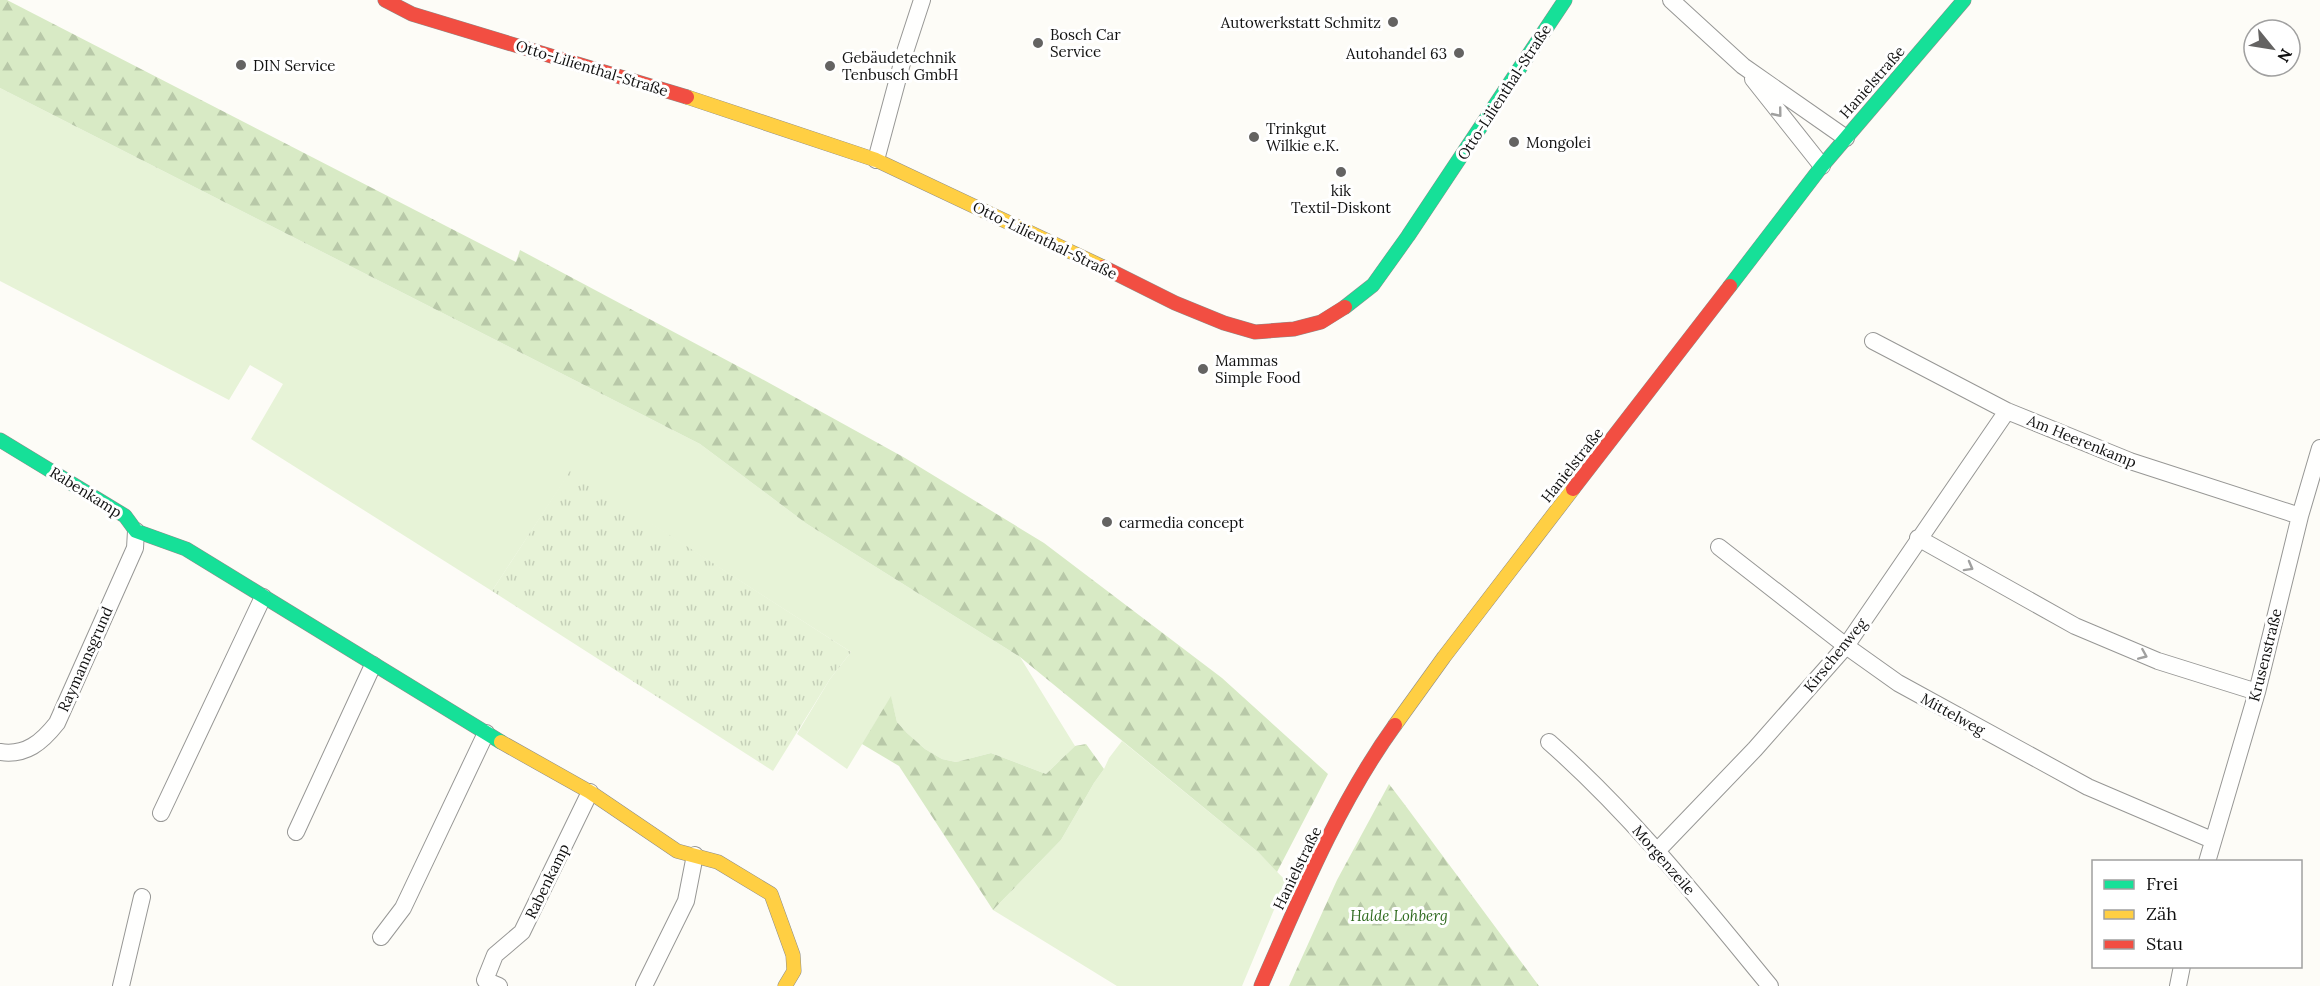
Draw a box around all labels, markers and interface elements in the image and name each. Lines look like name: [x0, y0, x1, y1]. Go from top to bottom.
place label: Autowerkstatt Schmitz: [1220, 13, 1381, 32]
marker: Autowerkstatt Schmitz: [1386, 15, 1400, 29]
north arrow: [2242, 18, 2302, 78]
street label: Otto-Lilienthal-Straße: [1453, 20, 1555, 164]
place label: Bosch Car Service: [1050, 25, 1121, 61]
street label: Otto-Lilienthal-Straße: [514, 36, 670, 100]
marker: Bosch Car Service: [1031, 36, 1045, 50]
street label: Hanielstraße: [1835, 42, 1909, 122]
place label: Autohandel 63: [1345, 44, 1447, 63]
text: N: [2273, 45, 2297, 66]
marker: Autohandel 63: [1452, 46, 1466, 60]
place label: Gebäudetechnik Tenbusch GmbH: [842, 48, 959, 84]
place label: DIN Service: [253, 56, 336, 75]
marker: DIN Service: [234, 58, 248, 72]
marker: Gebäudetechnik Tenbusch GmbH: [823, 59, 837, 73]
one-way arrow: [1771, 106, 1782, 117]
place label: Trinkgut Wilkie e.K.: [1266, 119, 1339, 155]
marker: Trinkgut Wilkie e.K.: [1247, 130, 1261, 144]
place label: Mongolei: [1526, 133, 1591, 152]
marker: Mongolei: [1507, 135, 1521, 149]
marker: kik Textil-Diskont: [1334, 165, 1348, 179]
place label: kik Textil-Diskont: [1291, 181, 1391, 217]
street label: Otto-Lilienthal-Straße: [970, 197, 1120, 283]
place label: Mammas Simple Food: [1215, 351, 1301, 387]
marker: Mammas Simple Food: [1196, 362, 1210, 376]
street label: Am Heerenkamp: [2024, 410, 2139, 472]
street label: Hanielstraße: [1537, 424, 1607, 506]
street label: Rabenkamp: [46, 462, 126, 522]
place label: carmedia concept: [1119, 513, 1244, 532]
marker: carmedia concept: [1100, 515, 1114, 529]
one-way arrow: [1963, 560, 1973, 571]
street label: Raymannsgrund: [53, 603, 117, 715]
street label: Krusenstraße: [2244, 607, 2286, 703]
street label: Kirschenweg: [1799, 613, 1871, 696]
one-way arrow: [2137, 648, 2148, 660]
street label: Mittelweg: [1918, 689, 1989, 740]
street label: Morgenzeile: [1628, 821, 1700, 899]
street label: Hanielstraße: [1269, 823, 1325, 913]
street label: Rabenkamp: [521, 840, 573, 922]
legend: [2092, 860, 2302, 968]
text: Frei: [2146, 872, 2178, 895]
text: Zäh: [2146, 902, 2177, 925]
park label: Halde Lohberg: [1350, 906, 1448, 925]
text: Stau: [2146, 932, 2183, 955]

